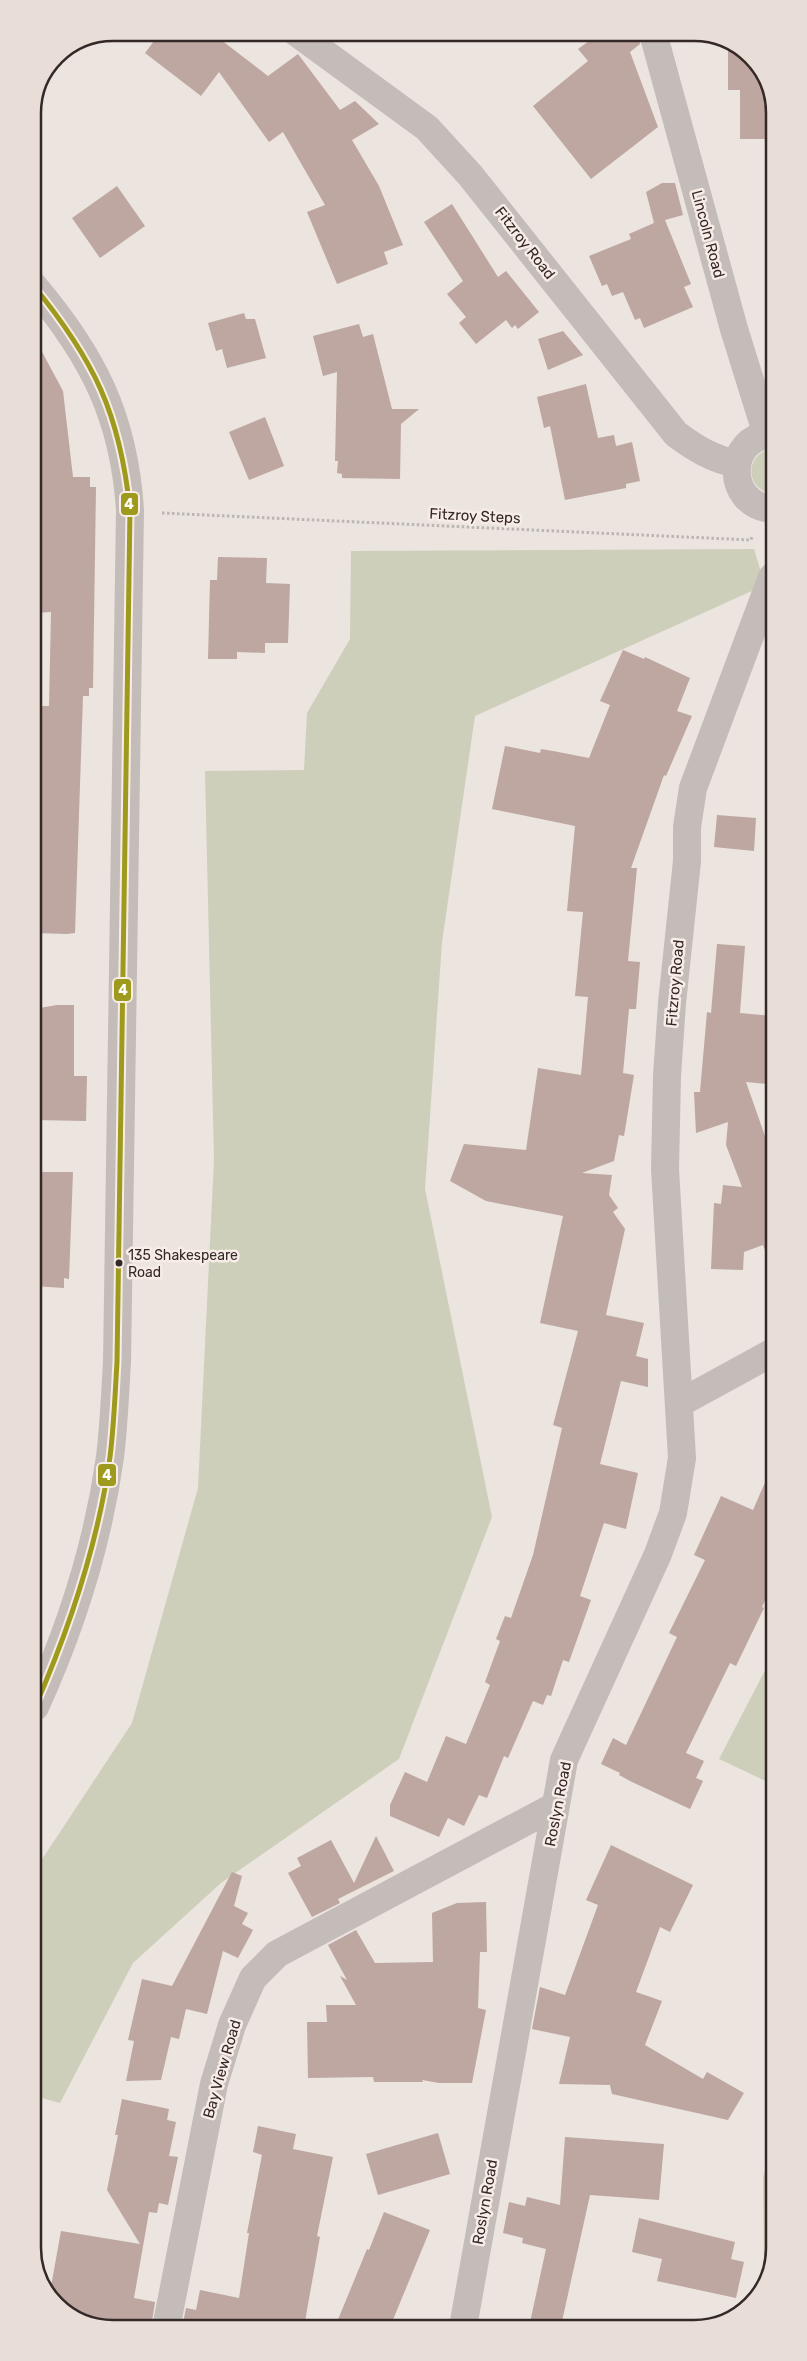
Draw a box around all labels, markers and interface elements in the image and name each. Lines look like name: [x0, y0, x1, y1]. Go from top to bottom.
street label: Lincoln Road: [688, 188, 728, 280]
street label: Fitzroy Road: [491, 203, 559, 283]
line badge: 4: [120, 492, 139, 516]
text: 4: [124, 496, 134, 513]
street label: Fitzroy Steps: [429, 505, 522, 527]
street label: Fitzroy Road: [662, 939, 688, 1027]
line badge: 4: [113, 978, 132, 1002]
text: 4: [118, 982, 128, 999]
place label: 135 Shakespeare Road: [128, 1247, 238, 1281]
marker: 135 Shakespeare Road: [114, 1258, 124, 1268]
line badge: 4: [97, 1463, 117, 1487]
text: 4: [102, 1467, 112, 1484]
street label: Roslyn Road: [541, 1760, 575, 1848]
street label: Bay View Road: [199, 2018, 245, 2120]
street label: Roslyn Road: [469, 2158, 501, 2246]

